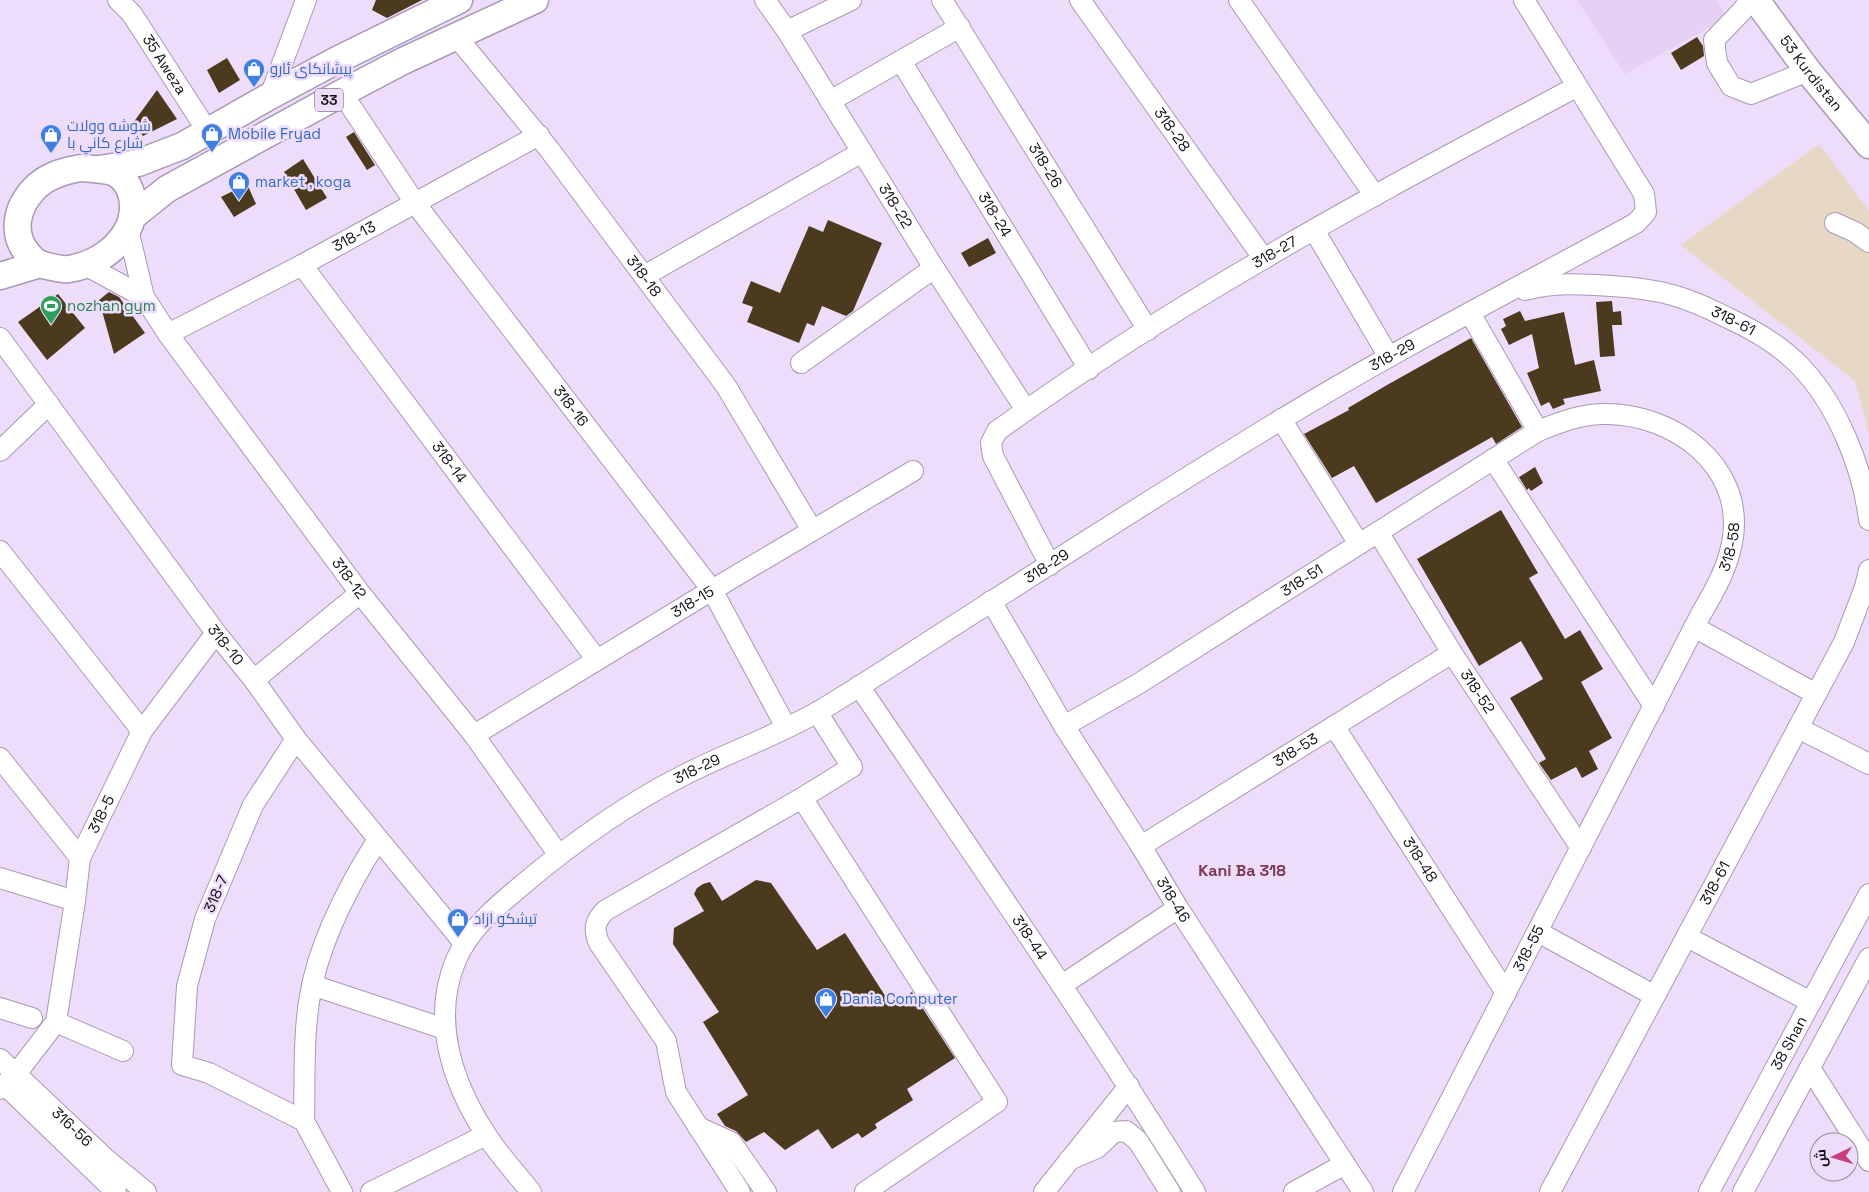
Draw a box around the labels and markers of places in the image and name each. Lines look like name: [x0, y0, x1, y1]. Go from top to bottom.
shop icon: پیشانکای ئارو: [242, 57, 266, 88]
place label: پیشانکای ئارو: [270, 59, 352, 79]
place label: شوشه وولات شارع كاني با: [67, 116, 151, 155]
shop icon: Mobile Fryad: [200, 122, 224, 153]
shop icon: شوشه وولات شارع كاني با: [39, 123, 63, 154]
place label: Mobile Fryad: [228, 124, 321, 143]
shop icon: market , koga: [227, 170, 251, 201]
place label: market , koga: [255, 172, 351, 191]
sports icon: nozhan gym: [39, 294, 63, 325]
place label: nozhan gym: [67, 296, 156, 315]
shop icon: تيشكو ازاد: [446, 907, 470, 938]
place label: تيشكو ازاد: [474, 909, 537, 928]
shop icon: Dania Computer: [814, 987, 838, 1018]
place label: Dania Computer: [842, 989, 958, 1008]

